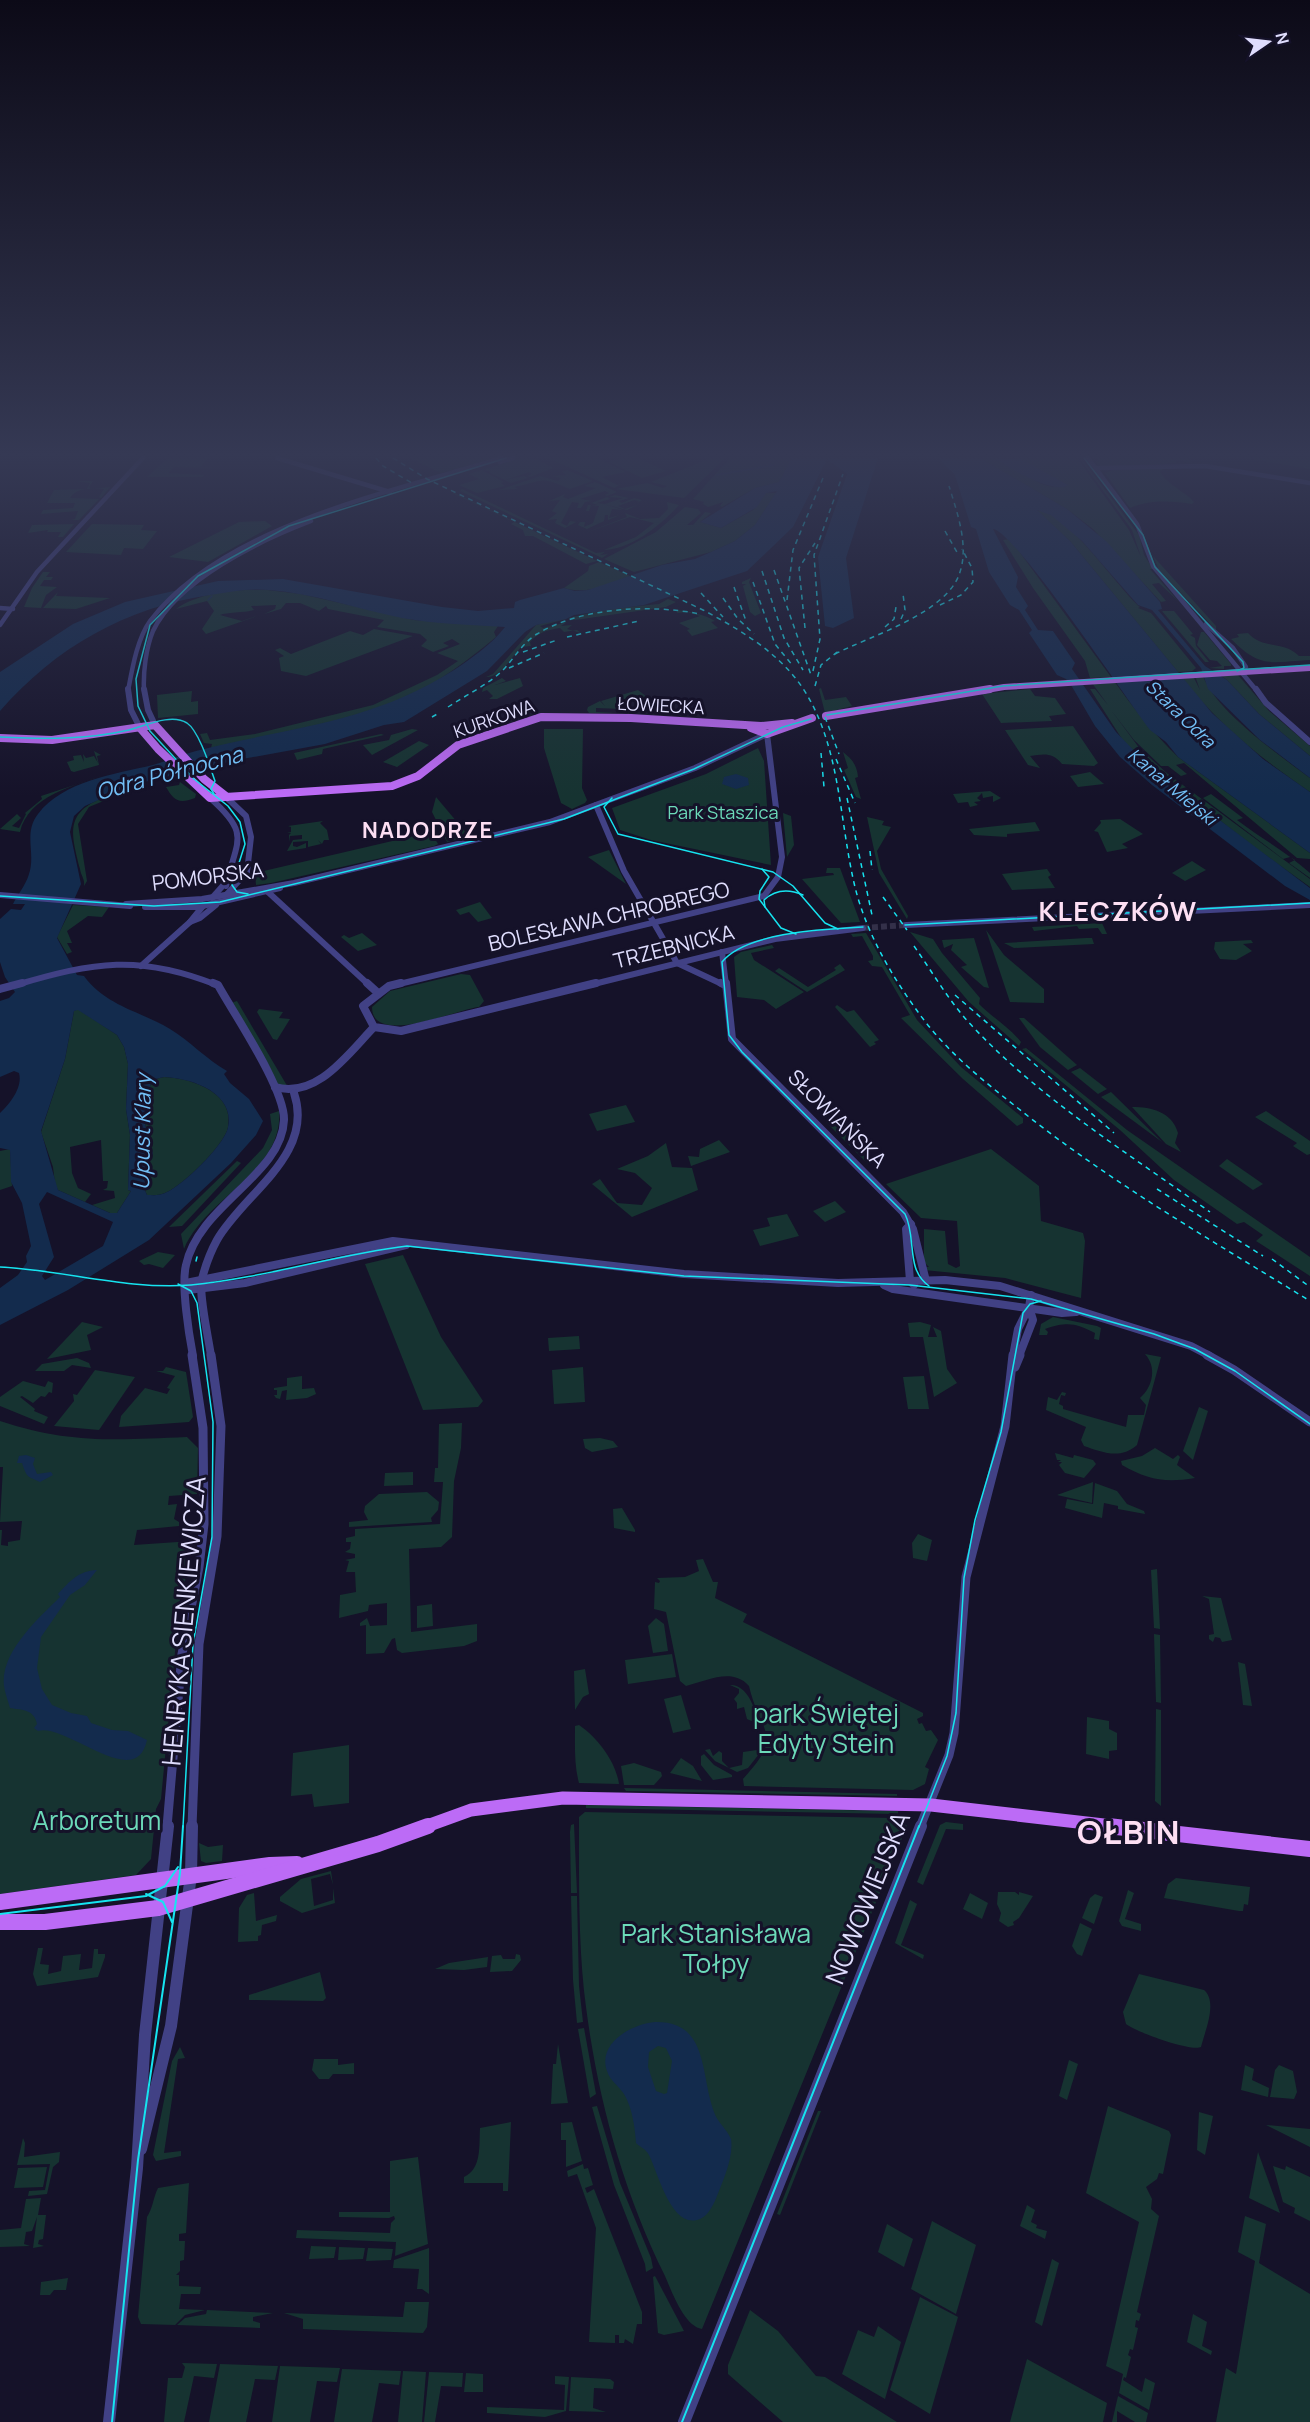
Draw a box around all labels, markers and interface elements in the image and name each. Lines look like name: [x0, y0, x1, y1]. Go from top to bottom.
north arrow: [1238, 12, 1298, 72]
text: N: [1270, 30, 1295, 47]
water label: Stara Odra: [1141, 674, 1221, 753]
street label: ŁOWIECKA: [617, 691, 706, 719]
street label: KURKOWA: [450, 693, 538, 743]
water label: Odra Północna: [92, 739, 248, 807]
water label: Kanał Miejski: [1123, 742, 1224, 832]
park label: Park Staszica: [668, 800, 778, 824]
district label: NADODRZE: [362, 815, 494, 845]
street label: POMORSKA: [150, 855, 266, 897]
street label: BOLESŁAWA CHROBREGO: [485, 875, 732, 957]
district label: KLECZKÓW: [1038, 892, 1198, 929]
street label: TRZEBNICKA: [610, 917, 737, 975]
street label: SŁOWIAŃSKA: [782, 1063, 893, 1174]
water label: Upust Klary: [126, 1070, 158, 1190]
street label: HENRYKA SIENKIEWICZA: [152, 1475, 214, 1767]
park label: park Świętej Edyty Stein: [753, 1695, 899, 1761]
park label: Arboretum: [33, 1802, 161, 1838]
street label: NOWOWIEJSKA: [816, 1806, 918, 1989]
district label: OŁBIN: [1077, 1809, 1181, 1854]
park label: Park Stanisława Tołpy: [621, 1915, 811, 1981]

